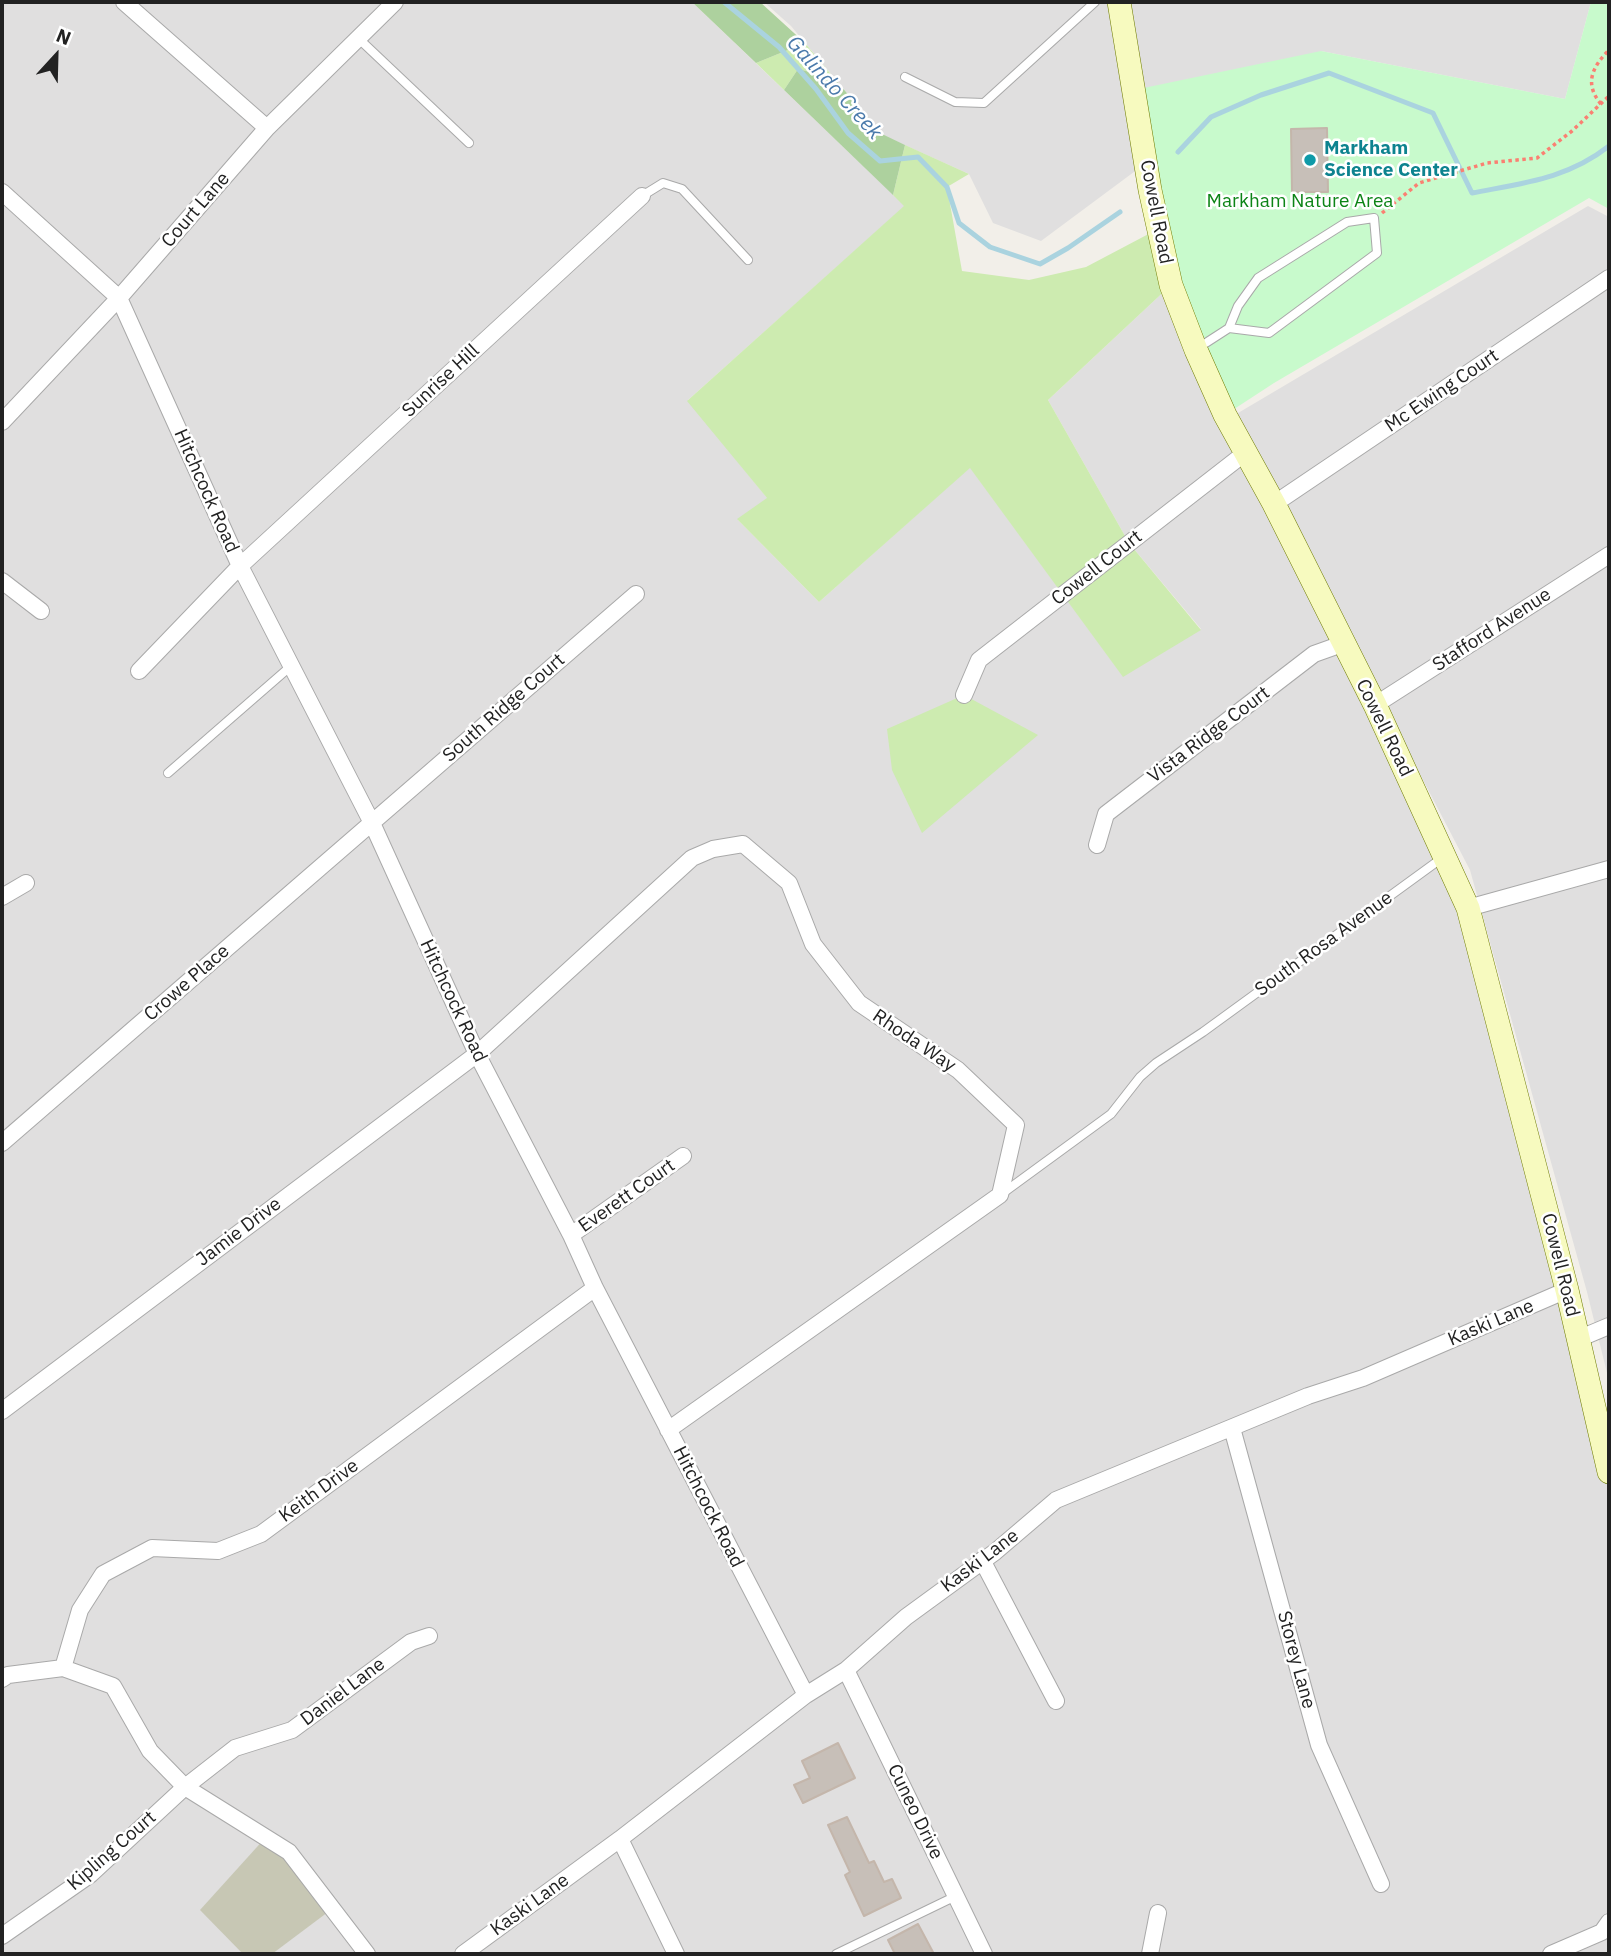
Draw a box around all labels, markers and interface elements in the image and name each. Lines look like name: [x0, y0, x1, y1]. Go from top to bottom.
north arrow: [21, 21, 91, 91]
text: N: [53, 23, 75, 50]
water label: Galindo Creek: [781, 31, 887, 145]
place label: Markham Science Center: [1324, 138, 1458, 182]
marker: Markham Science Center: [1302, 152, 1318, 168]
street label: Cowell Road: [1135, 158, 1177, 266]
street label: Court Lane: [157, 168, 235, 252]
park label: Markham Nature Area: [1206, 191, 1394, 213]
street label: Sunrise Hill: [398, 340, 484, 422]
street label: Mc Ewing Court: [1381, 345, 1503, 437]
street label: Hitchcock Road: [169, 426, 243, 556]
street label: Cowell Court: [1047, 525, 1147, 611]
street label: Stafford Avenue: [1429, 583, 1555, 677]
street label: South Ridge Court: [438, 649, 570, 767]
street label: Cowell Road: [1351, 676, 1417, 780]
street label: Vista Ridge Court: [1144, 682, 1274, 788]
street label: South Rosa Avenue: [1251, 887, 1397, 1001]
street label: Hitchcock Road: [415, 936, 491, 1066]
street label: Crowe Place: [140, 940, 234, 1026]
street label: Rhoda Way: [868, 1005, 960, 1077]
street label: Everett Court: [574, 1154, 680, 1238]
street label: Jamie Drive: [192, 1193, 286, 1271]
street label: Cowell Road: [1536, 1211, 1584, 1319]
street label: Kaski Lane: [1445, 1295, 1537, 1351]
street label: Hitchcock Road: [668, 1443, 748, 1571]
street label: Keith Drive: [275, 1455, 363, 1527]
street label: Kaski Lane: [937, 1524, 1023, 1598]
street label: Storey Lane: [1272, 1609, 1320, 1711]
street label: Daniel Lane: [296, 1653, 390, 1731]
street label: Cuneo Drive: [882, 1761, 948, 1863]
street label: Kipling Court: [63, 1806, 161, 1896]
street label: Kaski Lane: [486, 1869, 574, 1941]

